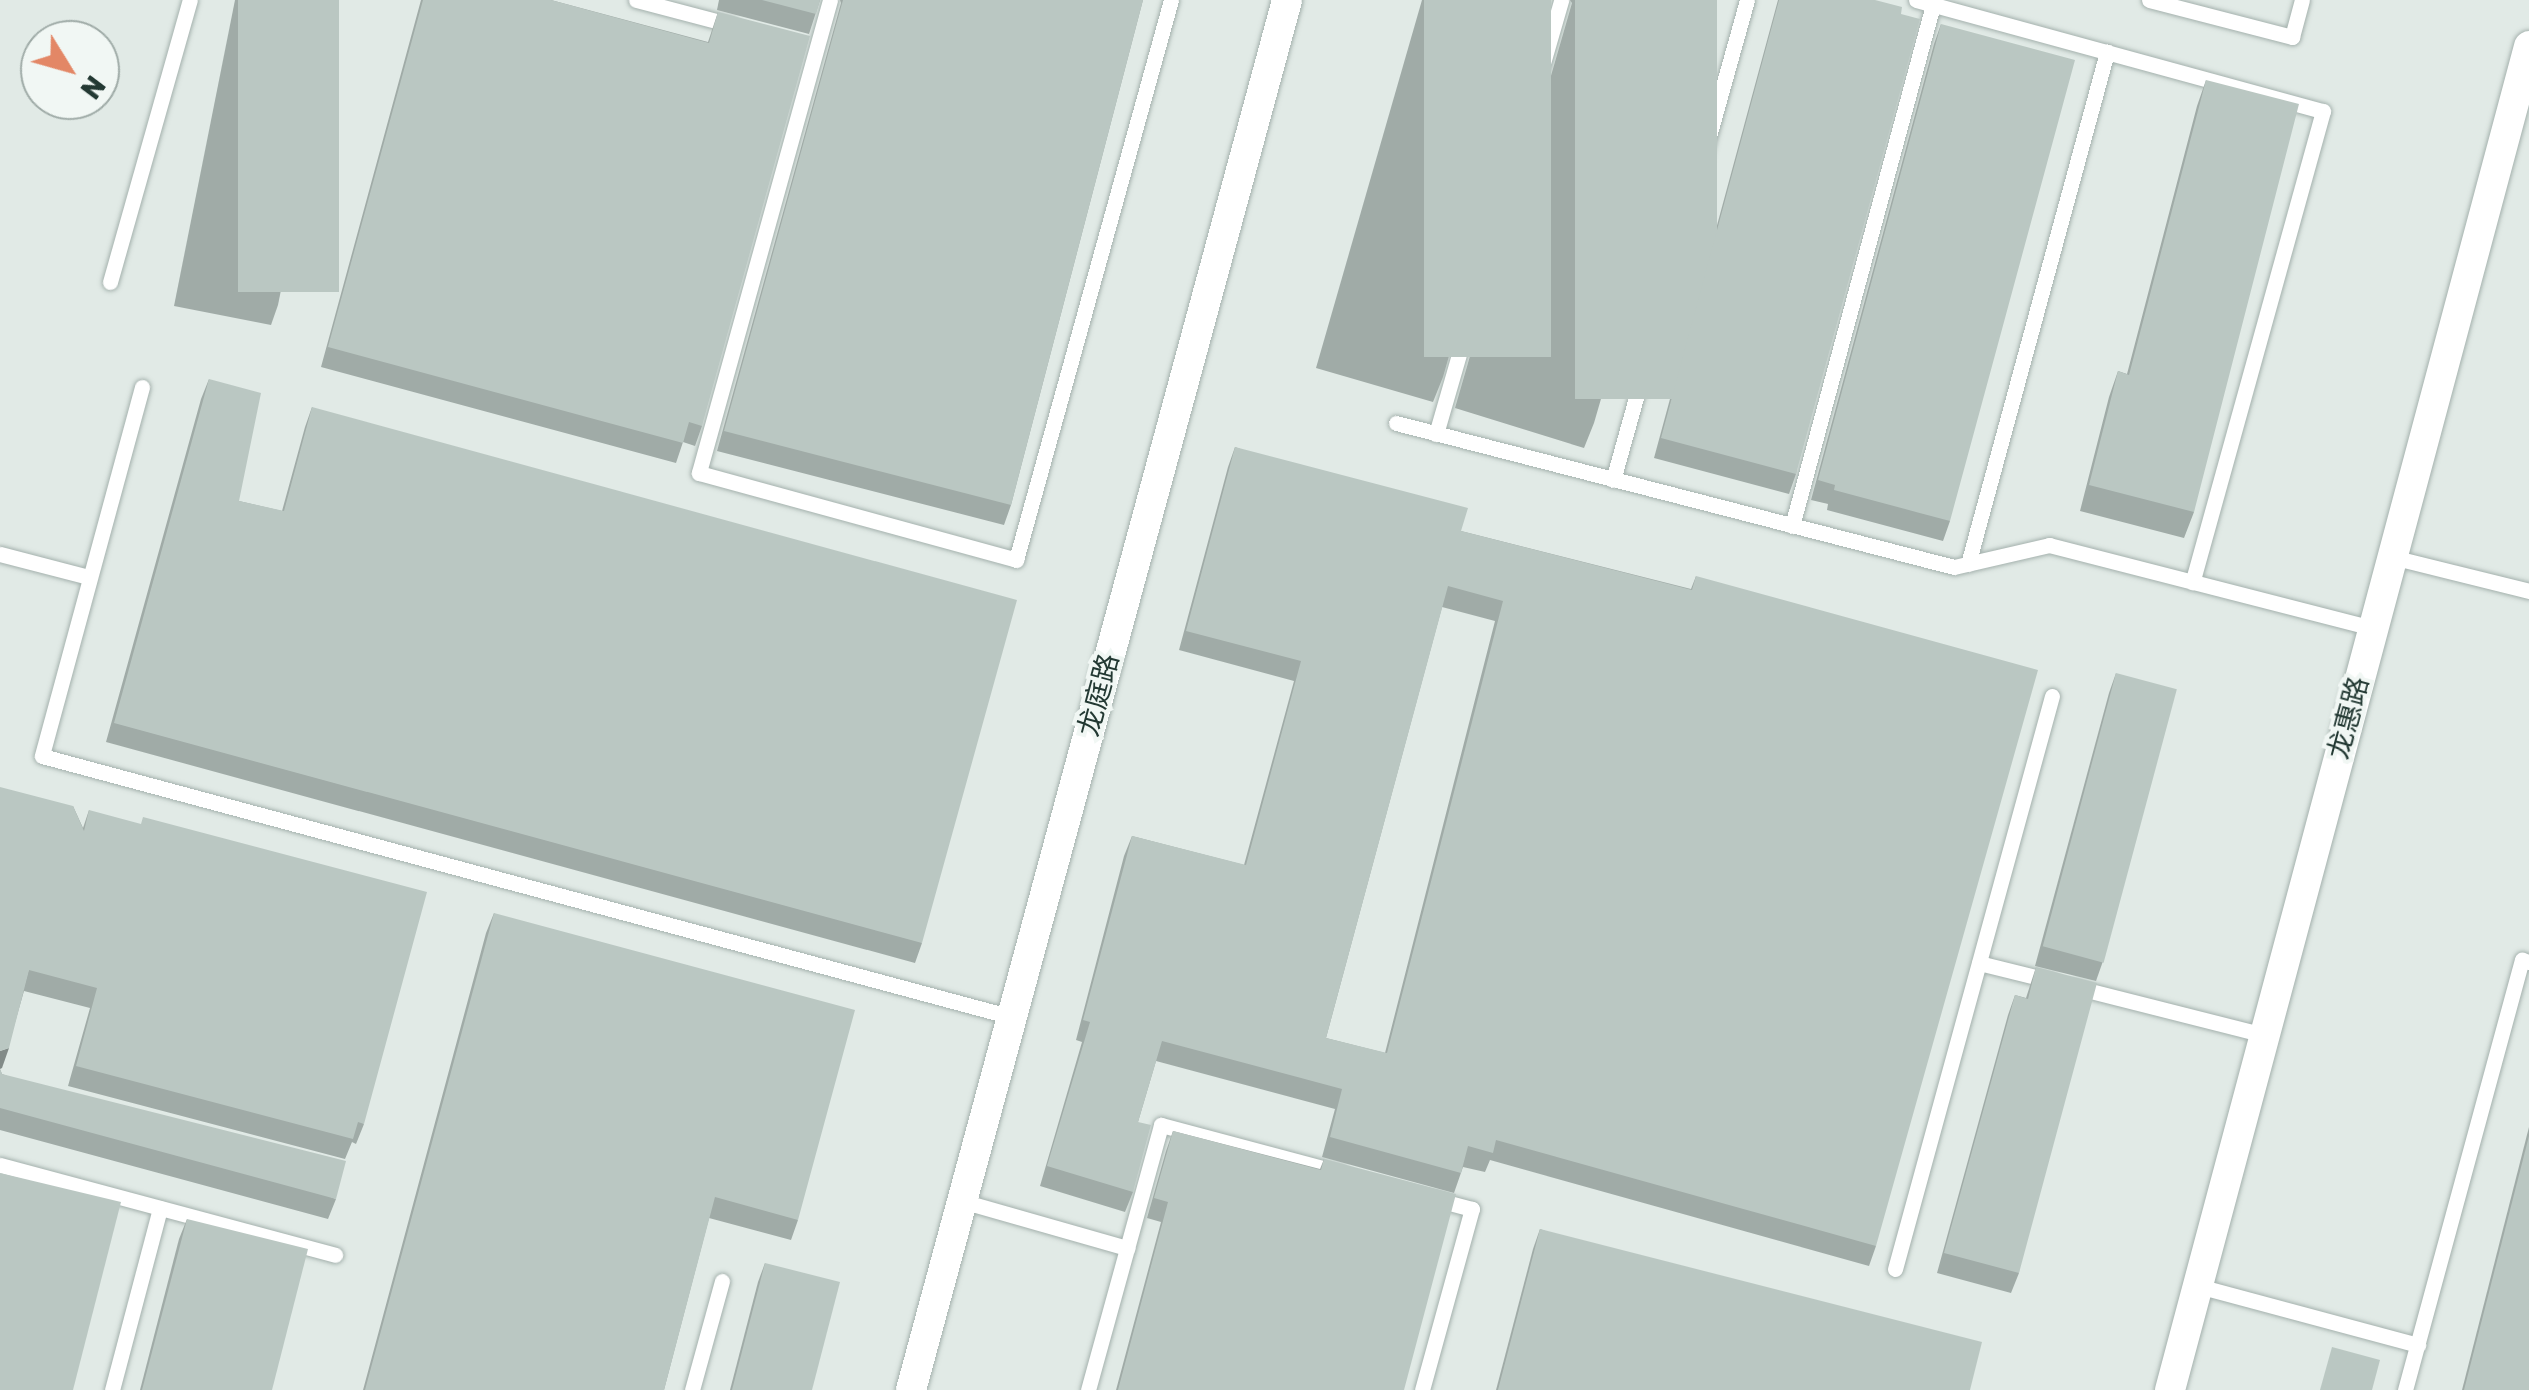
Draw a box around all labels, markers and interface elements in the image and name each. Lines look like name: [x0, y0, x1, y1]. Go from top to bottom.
north arrow: [20, 20, 120, 120]
text: N: [74, 69, 112, 105]
street label: 龙庭路: [1072, 650, 1126, 740]
street label: 龙惠路: [2322, 673, 2376, 763]

